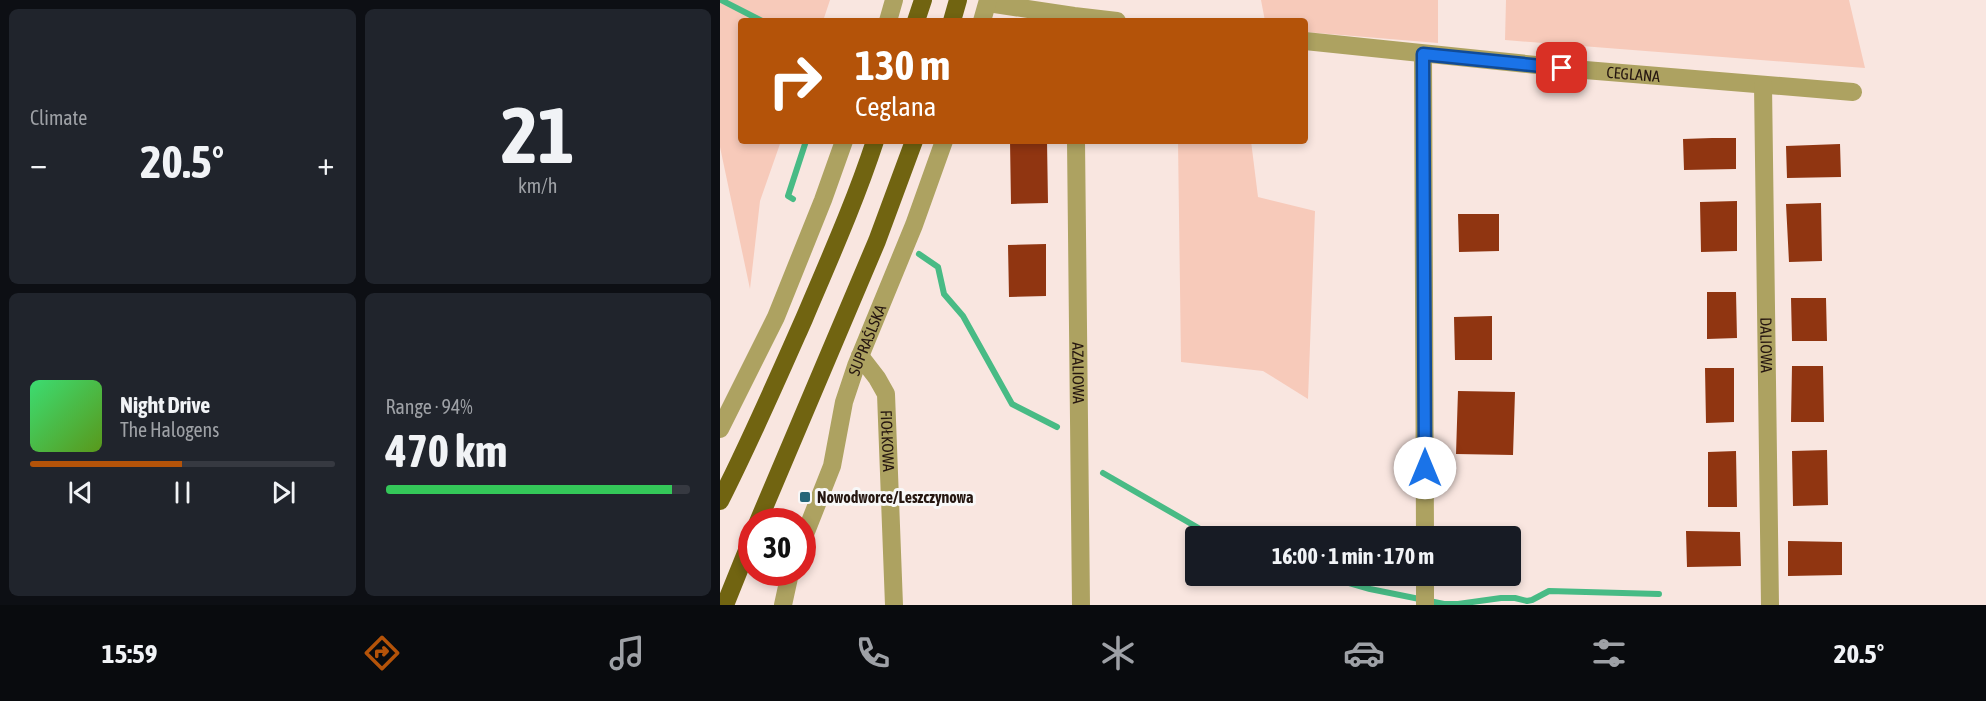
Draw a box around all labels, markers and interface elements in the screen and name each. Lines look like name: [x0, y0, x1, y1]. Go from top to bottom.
text: 130 m: [855, 41, 950, 89]
icon: right: [756, 42, 834, 120]
pin: [1536, 42, 1587, 93]
icon: arrive: [1545, 51, 1578, 84]
street label: CEGLANA: [1606, 63, 1661, 85]
text: 21: [501, 90, 574, 180]
text: Ceglana: [855, 91, 936, 122]
text: Climate: [30, 106, 87, 129]
text: 20.5°: [140, 136, 224, 188]
text: −: [30, 144, 47, 182]
text: +: [317, 144, 334, 182]
text: km/h: [518, 174, 558, 197]
street label: SUPRAŚLSKA: [844, 302, 889, 378]
street label: DALIOWA: [1757, 317, 1776, 373]
street label: AZALIOWA: [1069, 342, 1088, 404]
text: Night Drive: [120, 392, 210, 418]
text: Range · 94%: [386, 395, 473, 418]
street label: FIOŁKOWA: [878, 410, 898, 472]
text: The Halogens: [120, 418, 219, 441]
text: 470 km: [386, 425, 507, 477]
position arrow: [1393, 436, 1457, 500]
icon: previous: [64, 476, 97, 509]
icon: pause: [166, 476, 199, 509]
icon: next: [267, 476, 300, 509]
place label: Nowodworce/Leszczynowa: [817, 488, 973, 506]
marker: Nowodworce/Leszczynowa: [798, 490, 812, 504]
speed limit sign: 30: [738, 508, 816, 586]
text: 16:00 · 1 min · 170 m: [1272, 543, 1434, 569]
icon: directions: [361, 632, 403, 674]
icon: music: [606, 632, 648, 674]
icon: phone: [852, 632, 894, 674]
icon: climate: [1097, 632, 1139, 674]
icon: car: [1343, 632, 1385, 674]
icon: filters: [1588, 632, 1630, 674]
text: 15:59: [102, 638, 157, 669]
text: 20.5°: [1834, 638, 1884, 669]

